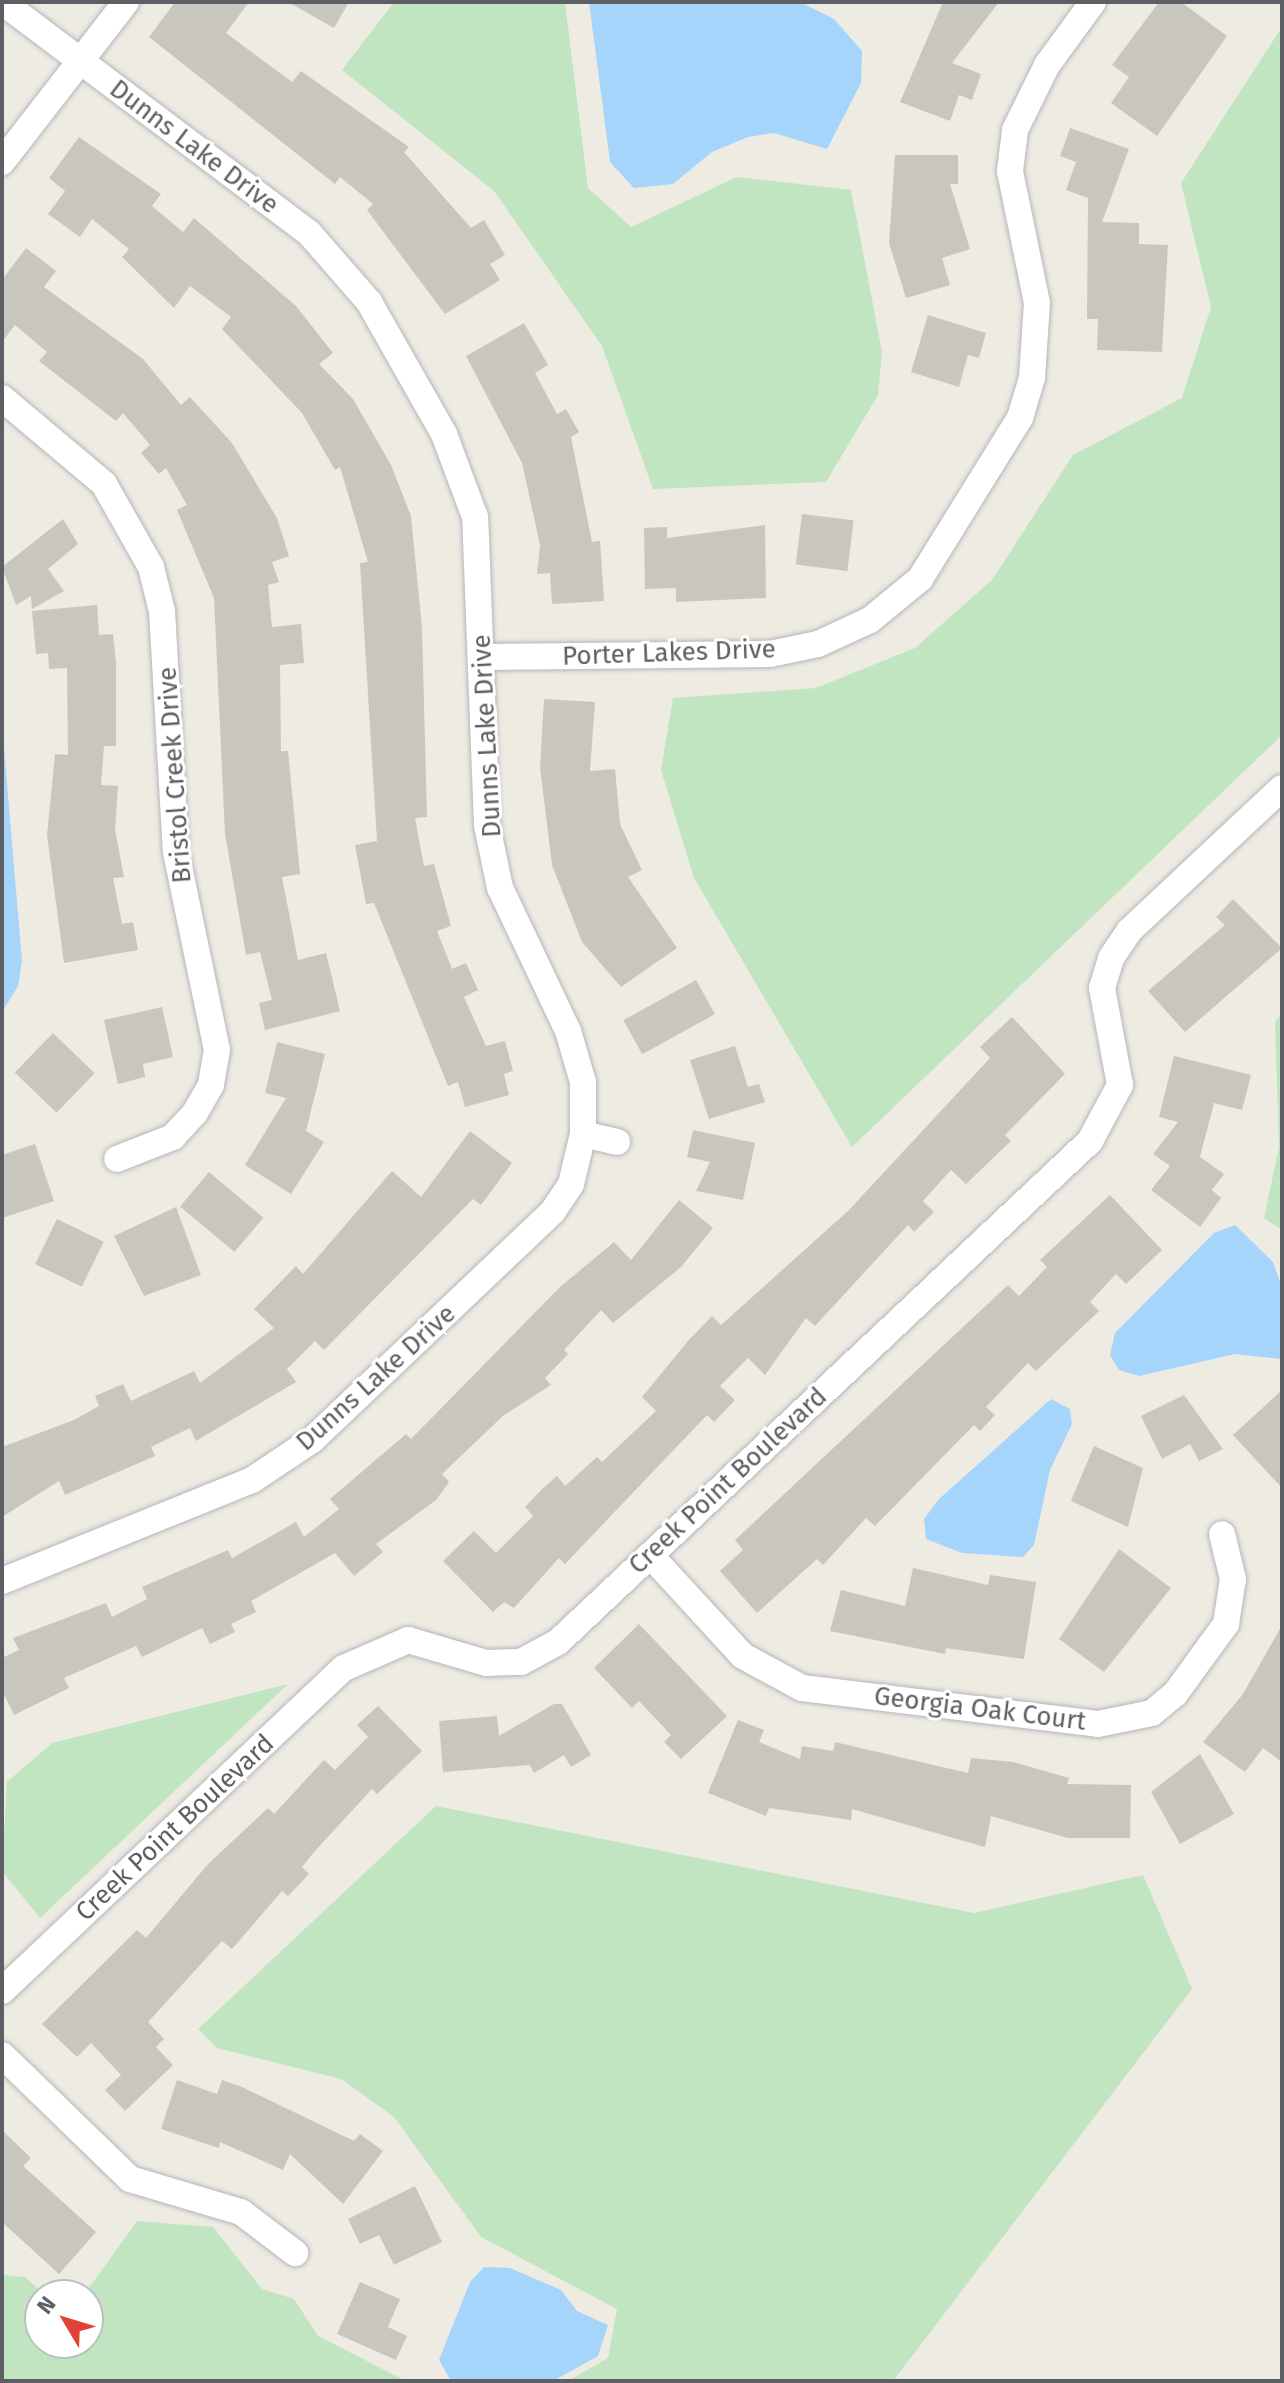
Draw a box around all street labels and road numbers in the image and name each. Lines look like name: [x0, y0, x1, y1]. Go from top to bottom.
street label: Dunns Lake Drive: [103, 73, 285, 221]
street label: Dunns Lake Drive: [466, 634, 508, 838]
street label: Porter Lakes Drive: [562, 634, 776, 672]
street label: Bristol Creek Drive: [152, 666, 198, 884]
street label: Dunns Lake Drive: [290, 1298, 462, 1458]
street label: Creek Point Boulevard: [623, 1381, 833, 1581]
street label: Georgia Oak Court: [872, 1681, 1088, 1737]
street label: Creek Point Boulevard: [70, 1728, 280, 1928]

